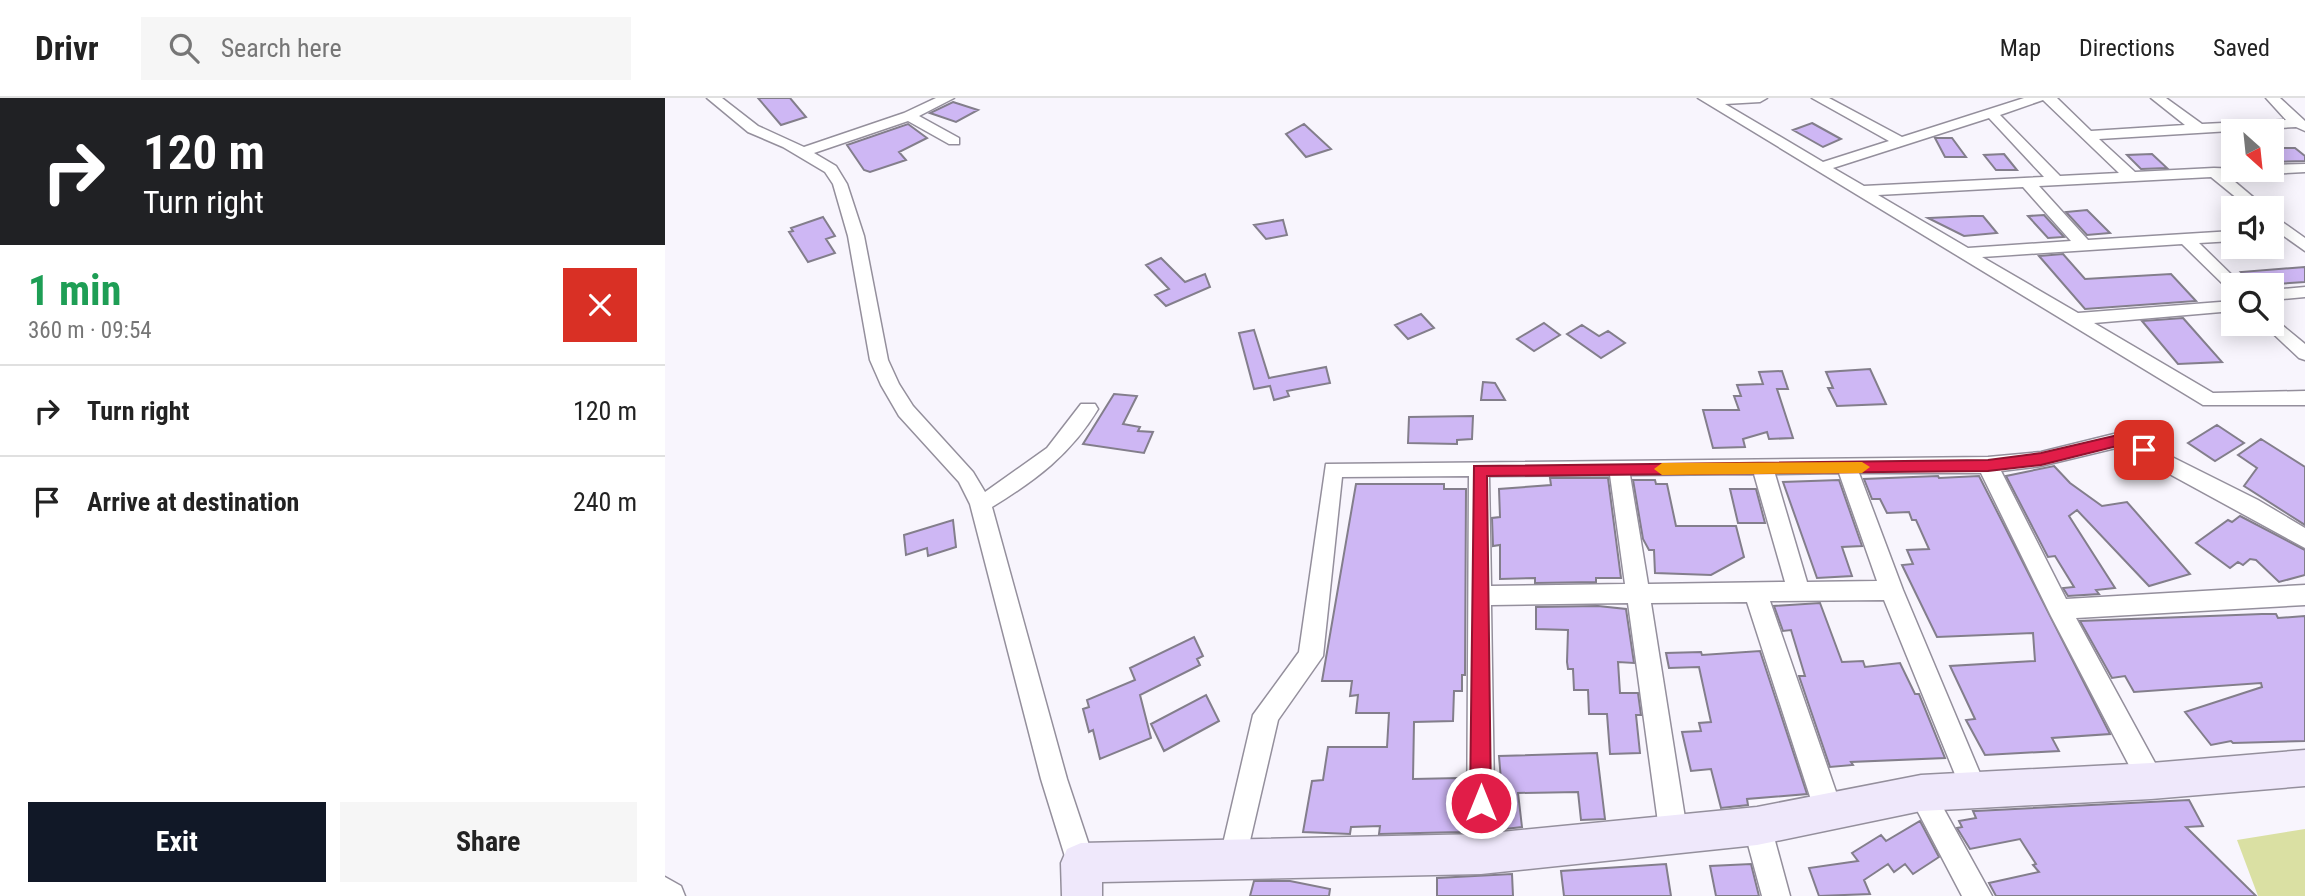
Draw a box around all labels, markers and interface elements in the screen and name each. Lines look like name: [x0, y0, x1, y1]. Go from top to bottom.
search box: [141, 17, 631, 80]
text: Drivr: [35, 29, 99, 68]
icon: search: [165, 29, 203, 67]
text: Search here: [221, 33, 342, 63]
text: Map: [2000, 34, 2041, 62]
text: Directions: [2079, 34, 2175, 62]
text: Saved: [2213, 34, 2270, 62]
north arrow: [2221, 119, 2284, 182]
map controls: [2221, 119, 2284, 336]
text: 120 m: [143, 124, 265, 181]
icon: right: [28, 126, 119, 217]
text: Turn right: [143, 183, 264, 221]
button: sound: [2221, 196, 2284, 259]
text: 1 min: [28, 266, 121, 315]
button: close: [563, 268, 637, 342]
button: search: [2221, 273, 2284, 336]
text: 360 m · 09:54: [28, 317, 152, 344]
icon: right: [28, 392, 66, 430]
text: Turn right: [87, 396, 189, 426]
text: 120 m: [573, 396, 637, 426]
pin: [2114, 420, 2174, 480]
icon: arrive: [2125, 431, 2163, 469]
icon: arrive: [28, 483, 66, 521]
text: Arrive at destination: [87, 487, 299, 517]
text: 240 m: [573, 487, 637, 517]
position arrow: [1444, 766, 1518, 840]
button: Exit: [28, 802, 326, 882]
button: Share: [340, 802, 637, 882]

